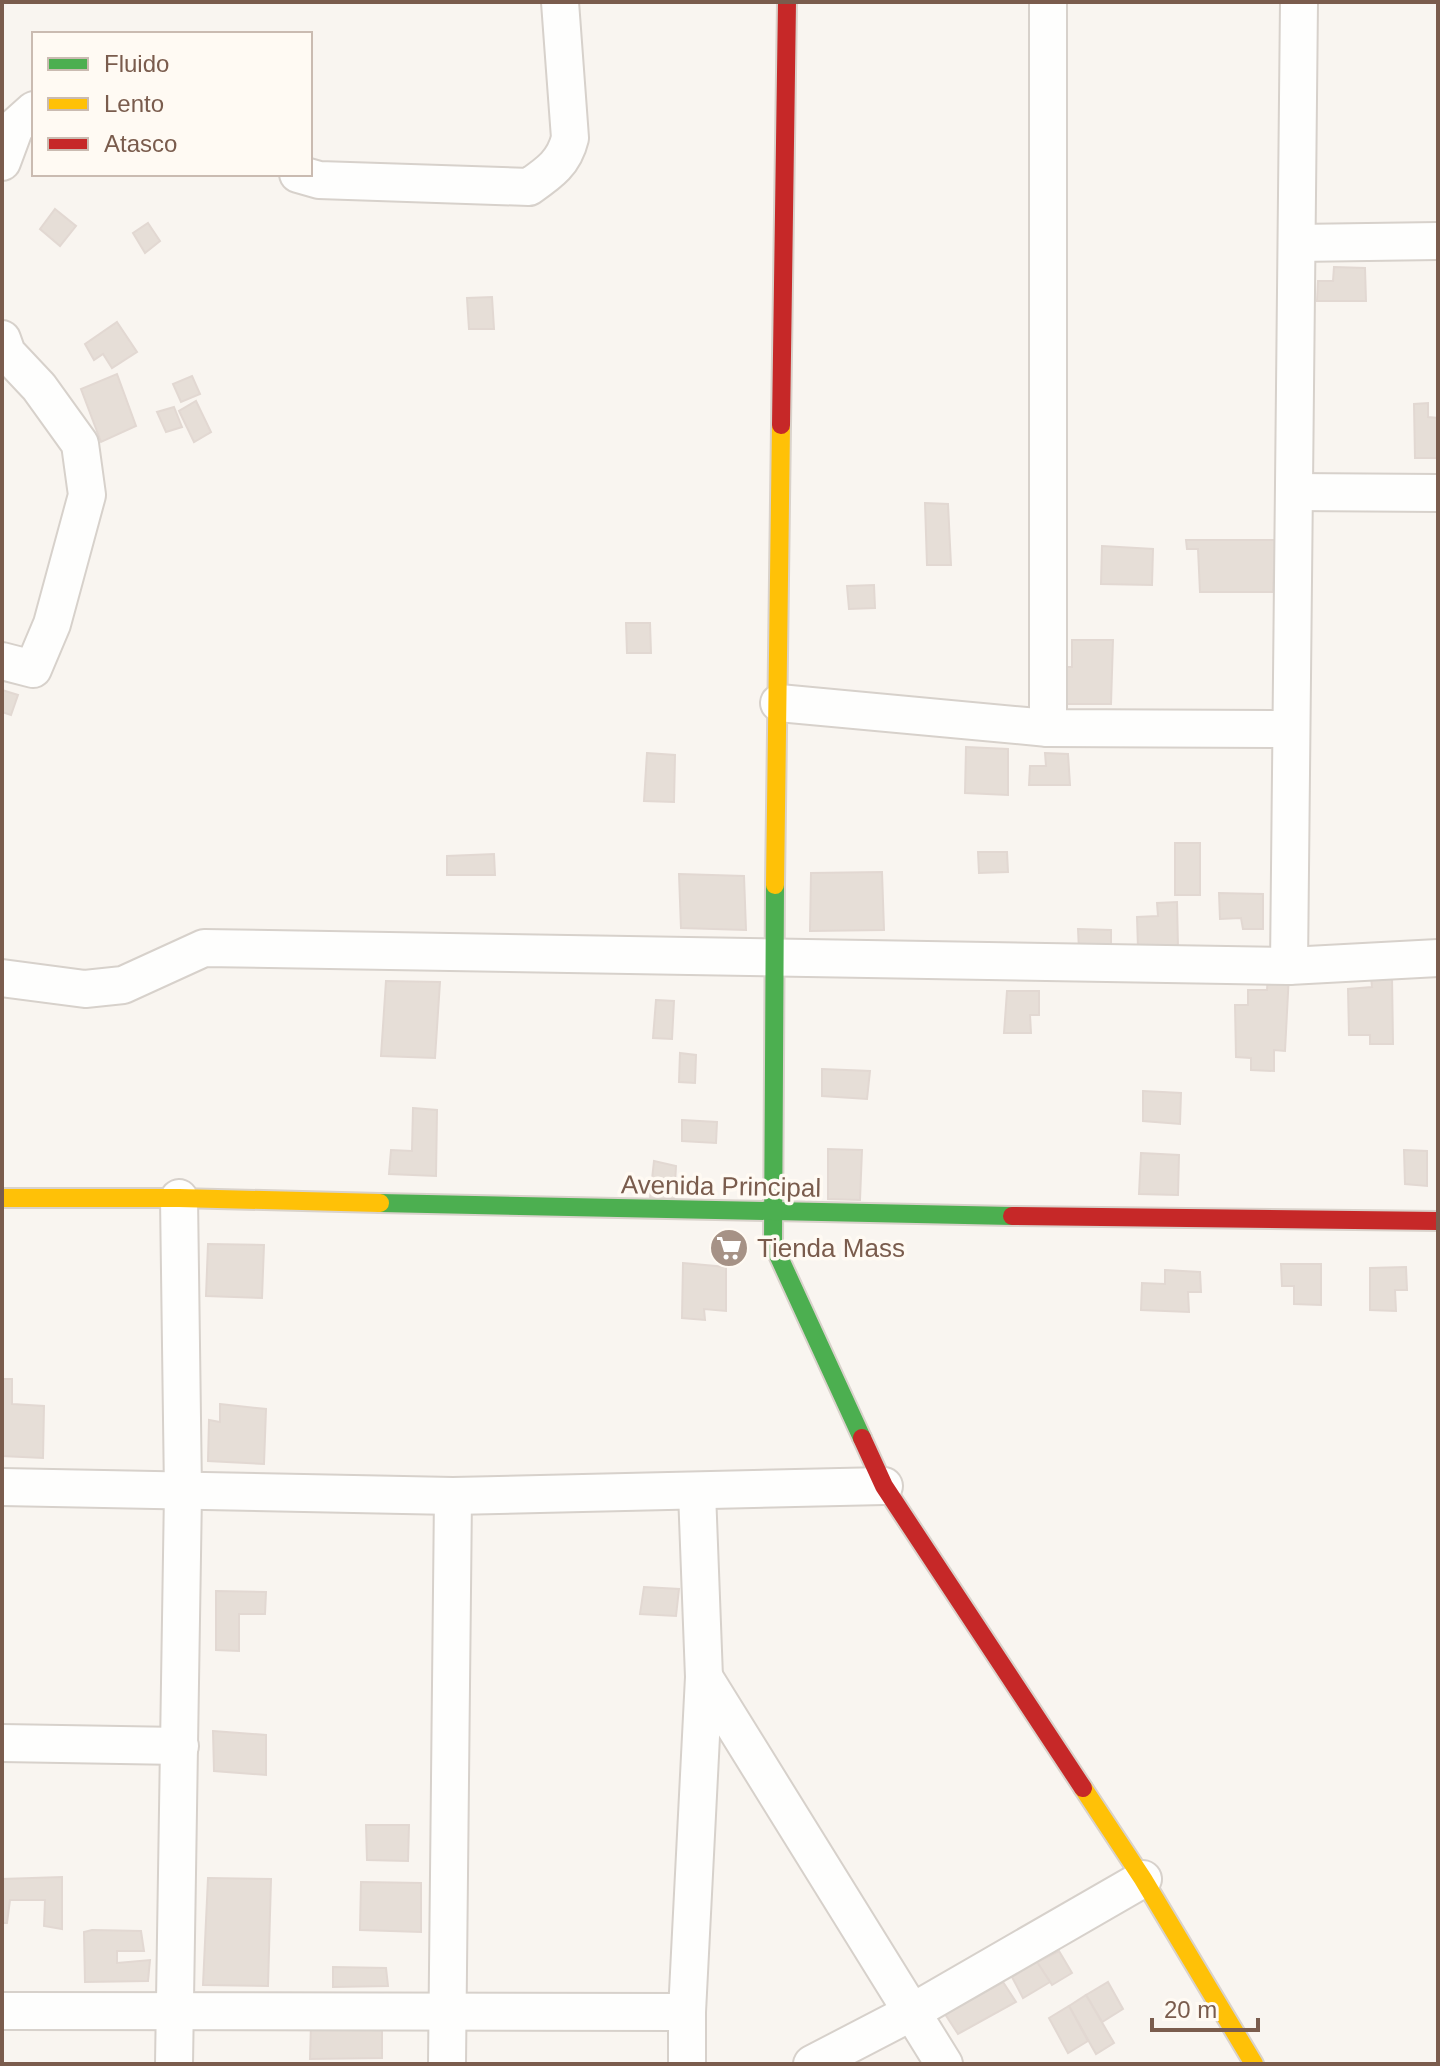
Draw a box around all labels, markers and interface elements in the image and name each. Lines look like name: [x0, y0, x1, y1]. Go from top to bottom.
legend: [32, 32, 312, 176]
text: Fluido: [104, 50, 169, 77]
text: Lento: [104, 90, 164, 117]
text: Atasco: [104, 130, 177, 157]
street label: Avenida Principal: [621, 1169, 821, 1203]
supermarket icon: Tienda Mass: [708, 1227, 750, 1269]
place label: Tienda Mass: [757, 1233, 905, 1263]
scale bar: [1152, 1982, 1258, 2032]
text: 20 m: [1164, 1996, 1217, 2023]

